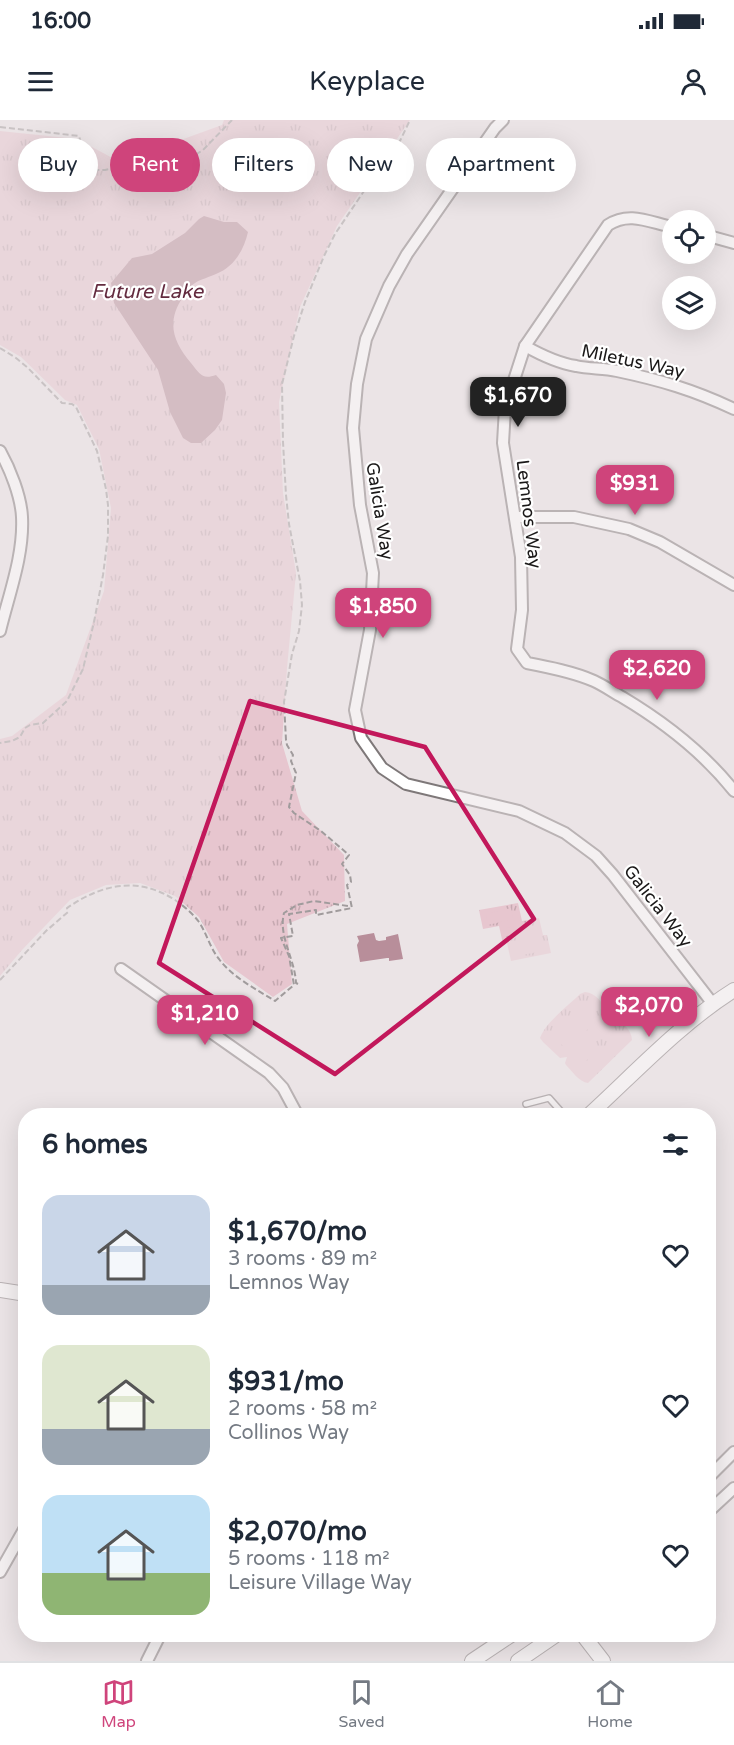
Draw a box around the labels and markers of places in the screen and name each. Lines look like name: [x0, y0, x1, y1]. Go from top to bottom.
pin: $1,670: [469, 377, 567, 428]
pin: $931: [599, 465, 671, 516]
pin: $1,850: [334, 588, 432, 639]
pin: $2,620: [608, 650, 706, 701]
pin: $2,070: [600, 987, 698, 1038]
pin: $1,210: [156, 995, 254, 1046]

